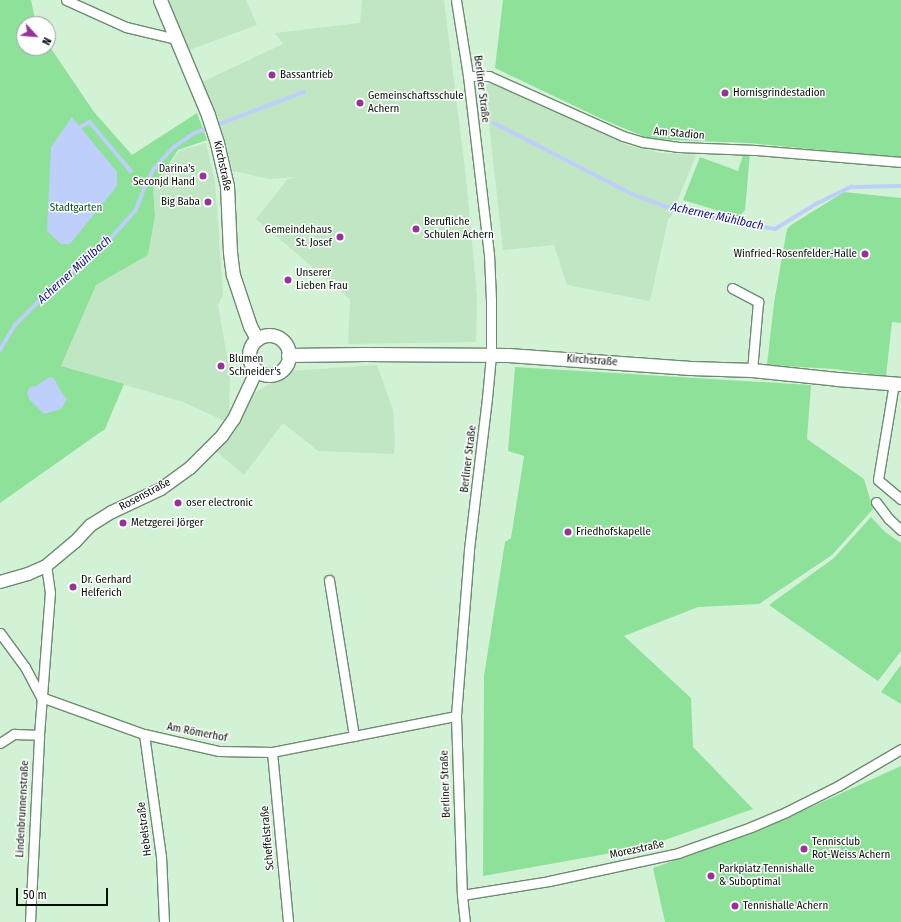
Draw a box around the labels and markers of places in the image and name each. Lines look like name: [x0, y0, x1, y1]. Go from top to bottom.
place label: Bassantrieb: [280, 68, 333, 82]
marker: Bassantrieb: [267, 70, 277, 80]
place label: Hornisgrindestadion: [733, 86, 825, 100]
marker: Hornisgrindestadion: [720, 88, 730, 98]
place label: Gemeinschaftsschule Achern: [368, 90, 464, 116]
marker: Gemeinschaftsschule Achern: [355, 98, 365, 108]
place label: Darina's Seconjd Hand: [133, 163, 195, 189]
marker: Darina's Seconjd Hand: [198, 171, 208, 181]
place label: Big Baba: [161, 195, 200, 209]
marker: Big Baba: [203, 197, 213, 207]
place label: Berufliche Schulen Achern: [424, 216, 494, 242]
place label: Gemeindehaus St. Josef: [265, 224, 332, 250]
marker: Berufliche Schulen Achern: [411, 224, 421, 234]
marker: Gemeindehaus St. Josef: [335, 232, 345, 242]
place label: Winfried-Rosenfelder-Halle: [734, 247, 857, 261]
marker: Winfried-Rosenfelder-Halle: [860, 249, 870, 259]
place label: Unserer Lieben Frau: [296, 267, 348, 293]
marker: Unserer Lieben Frau: [283, 275, 293, 285]
place label: Blumen Schneider's: [229, 353, 281, 379]
marker: Blumen Schneider's: [216, 361, 226, 371]
place label: oser electronic: [186, 496, 253, 510]
marker: oser electronic: [173, 498, 183, 508]
place label: Metzgerei Jörger: [131, 516, 204, 530]
marker: Metzgerei Jörger: [118, 518, 128, 528]
place label: Friedhofskapelle: [576, 525, 651, 539]
marker: Friedhofskapelle: [563, 527, 573, 537]
place label: Dr. Gerhard Helferich: [81, 574, 131, 600]
marker: Dr. Gerhard Helferich: [68, 582, 78, 592]
place label: Tennisclub Rot-Weiss Achern: [812, 836, 890, 862]
marker: Tennisclub Rot-Weiss Achern: [799, 844, 809, 854]
place label: Parkplatz Tennishalle & Suboptimal: [719, 863, 814, 889]
marker: Parkplatz Tennishalle & Suboptimal: [706, 871, 716, 881]
place label: Tennishalle Achern: [743, 899, 828, 913]
marker: Tennishalle Achern: [730, 901, 740, 911]

